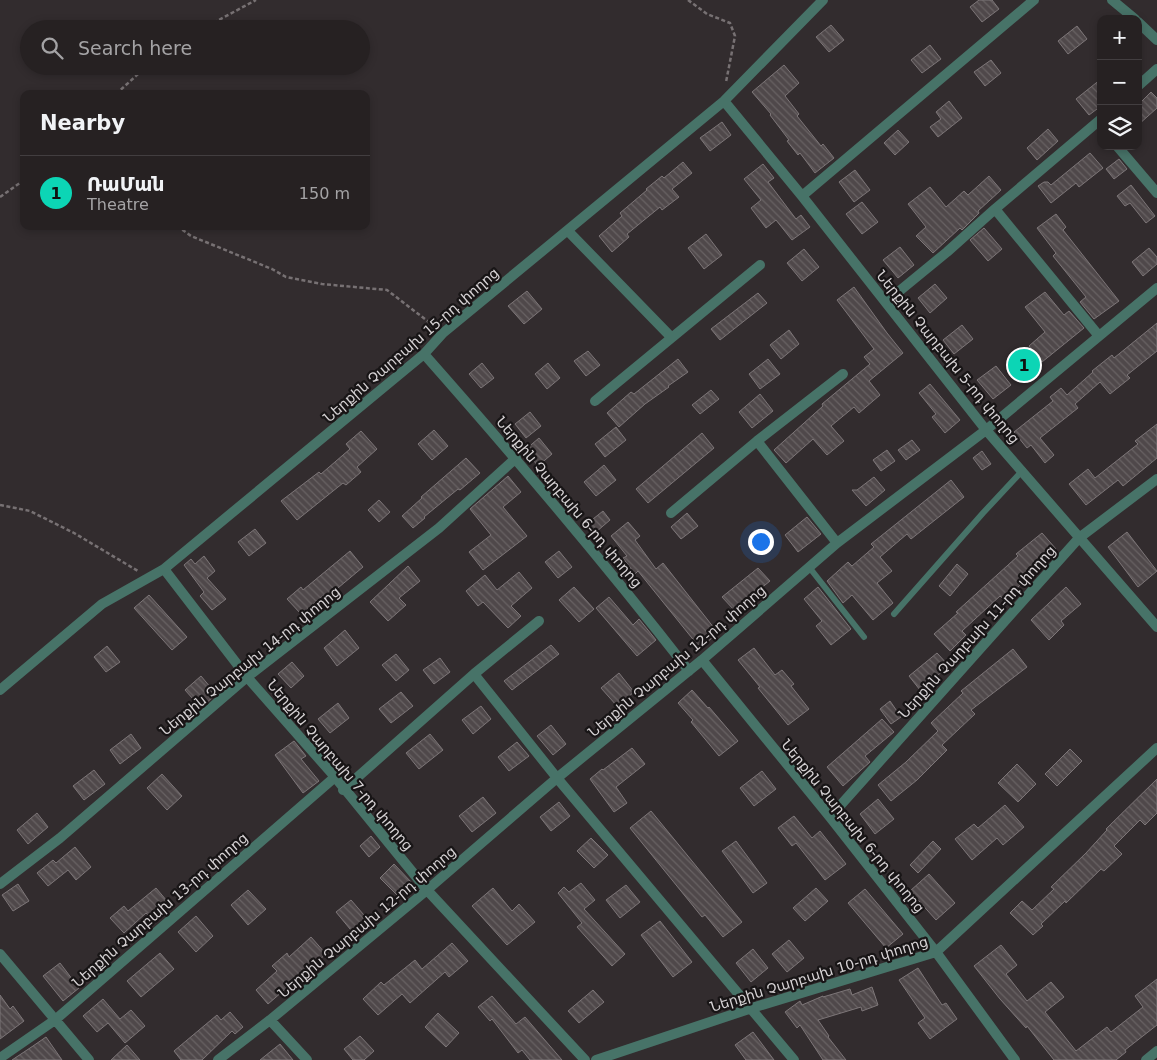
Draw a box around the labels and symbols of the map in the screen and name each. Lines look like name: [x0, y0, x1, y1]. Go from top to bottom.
street label: Ներքին Չարբախ 15-րդ փողոց: [320, 265, 502, 425]
street label: Ներքին Չարբախ 5-րդ փողոց: [873, 267, 1023, 447]
pin: 1: [1008, 346, 1040, 384]
street label: Ներքին Չարբախ 6-րդ փողոց: [493, 413, 645, 591]
your location: [748, 529, 774, 555]
street label: Ներքին Չարբախ 11-րդ փողոց: [895, 542, 1059, 722]
street label: Ներքին Չարբախ 12-րդ փողոց: [585, 582, 769, 740]
street label: Ներքին Չարբախ 14-րդ փողոց: [157, 583, 343, 739]
street label: Ներքին Չարբախ 7-րդ փողոց: [264, 676, 416, 854]
street label: Ներքին Չարբախ 6-րդ փողոց: [778, 736, 928, 916]
street label: Ներքին Չարբախ 13-րդ փողոց: [69, 830, 251, 990]
street label: Ներքին Չարբախ 12-րդ փողոց: [275, 843, 459, 1001]
street label: Ներքին Չարբախ 10-րդ փողոց: [708, 933, 930, 1015]

